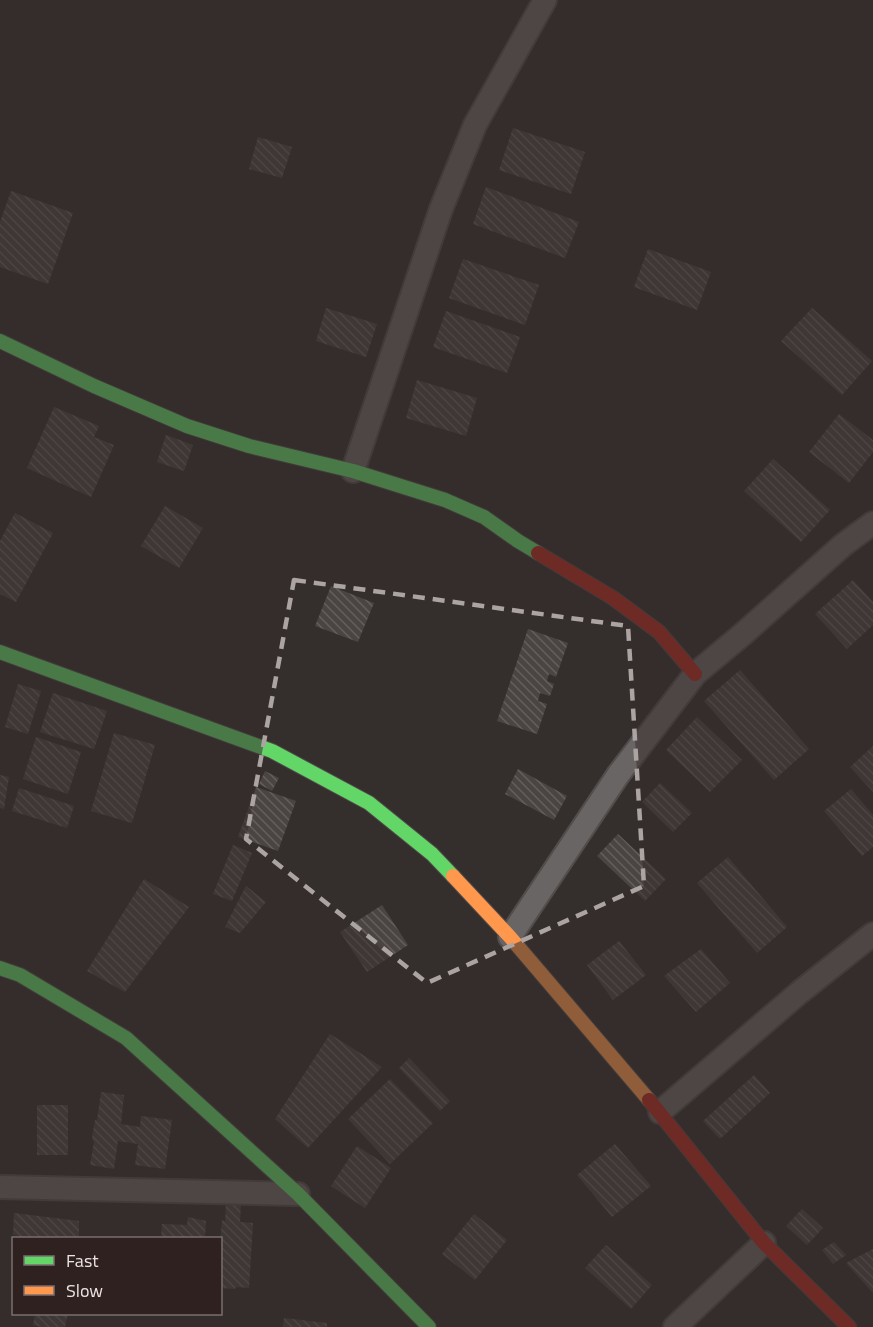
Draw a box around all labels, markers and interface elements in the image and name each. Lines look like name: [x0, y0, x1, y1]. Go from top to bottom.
legend: [12, 1237, 222, 1315]
text: Fast: [66, 1247, 99, 1274]
text: Slow: [66, 1277, 103, 1304]

